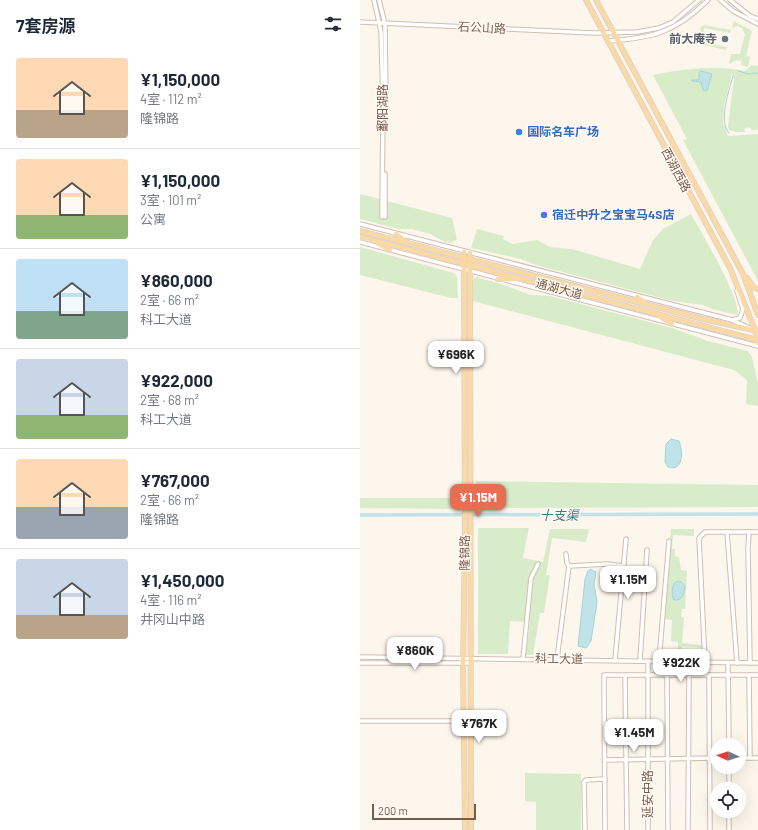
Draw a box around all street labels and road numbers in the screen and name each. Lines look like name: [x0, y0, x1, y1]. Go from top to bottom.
street label: 石公山路: [458, 19, 506, 35]
street label: 鄱阳湖路: [375, 84, 389, 132]
street label: 西湖西路: [659, 145, 694, 194]
street label: 通湖大道: [534, 275, 584, 301]
street label: 隆锦路: [457, 535, 471, 571]
street label: 科工大道: [535, 651, 583, 665]
street label: 延安中路: [640, 770, 654, 818]

